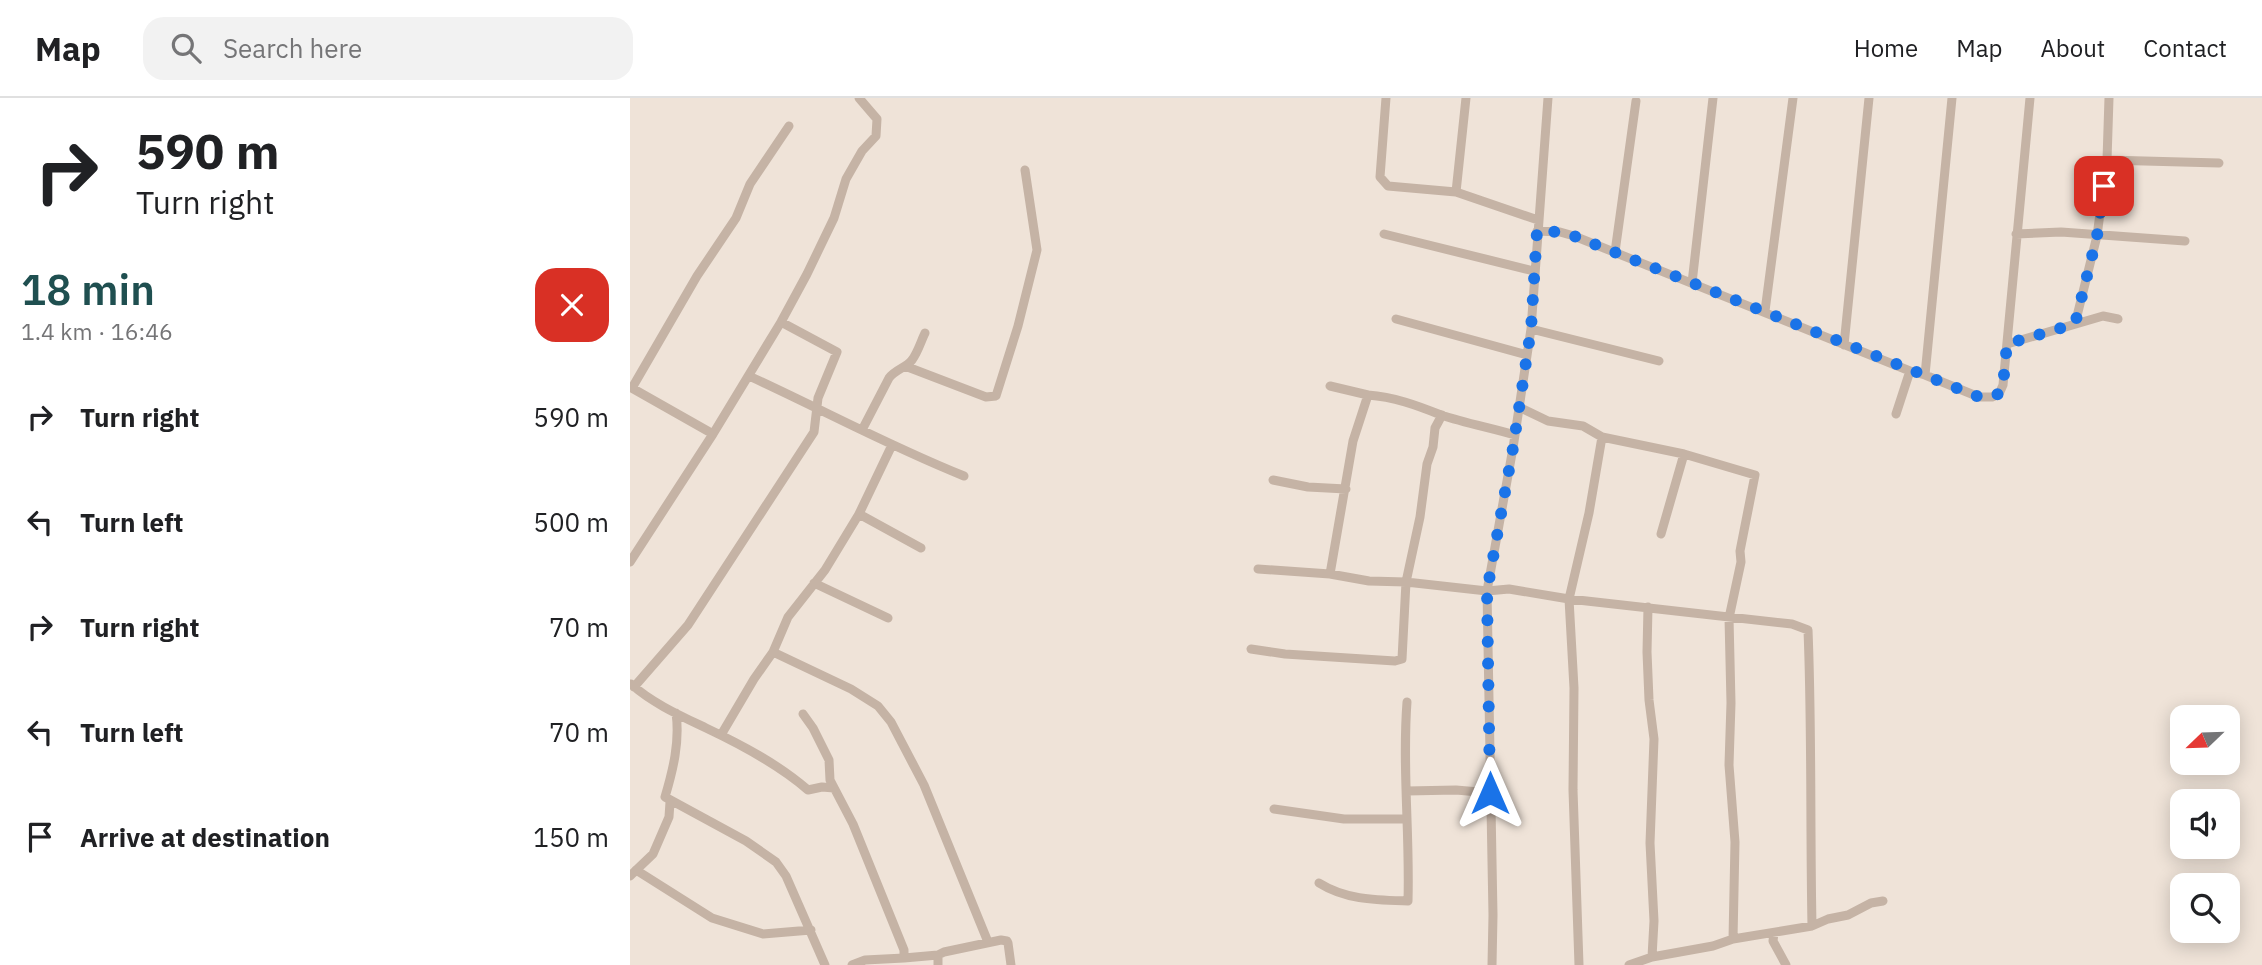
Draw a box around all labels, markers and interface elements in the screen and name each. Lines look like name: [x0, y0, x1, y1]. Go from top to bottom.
search box: [143, 17, 633, 80]
text: Map: [35, 27, 101, 70]
icon: search: [167, 29, 205, 67]
text: Search here: [223, 31, 362, 65]
text: Home: [1854, 32, 1918, 64]
text: Map: [1956, 32, 2002, 64]
text: About: [2040, 32, 2105, 64]
text: Contact: [2143, 32, 2227, 64]
text: 590 m: [136, 119, 280, 182]
icon: right: [21, 126, 112, 217]
pin: [2074, 156, 2134, 216]
icon: arrive: [2085, 167, 2123, 205]
text: Turn right: [136, 181, 274, 223]
text: 18 min: [21, 262, 155, 317]
button: close: [535, 268, 609, 342]
text: 1.4 km · 16:46: [21, 316, 173, 346]
icon: right: [21, 398, 59, 436]
text: Turn right: [80, 400, 199, 434]
text: 590 m: [533, 400, 609, 434]
icon: left: [21, 503, 59, 541]
text: Turn left: [80, 505, 183, 539]
text: 500 m: [533, 505, 609, 539]
icon: right: [21, 608, 59, 646]
text: Turn right: [80, 610, 199, 644]
text: 70 m: [549, 610, 609, 644]
north arrow: [2170, 705, 2240, 775]
map controls: [2170, 705, 2240, 943]
icon: left: [21, 713, 59, 751]
text: Turn left: [80, 715, 183, 749]
text: 70 m: [549, 715, 609, 749]
position arrow: [1453, 756, 1527, 830]
button: sound: [2170, 789, 2240, 859]
icon: arrive: [21, 818, 59, 856]
text: Arrive at destination: [80, 820, 330, 854]
text: 150 m: [533, 820, 609, 854]
button: search: [2170, 873, 2240, 943]

